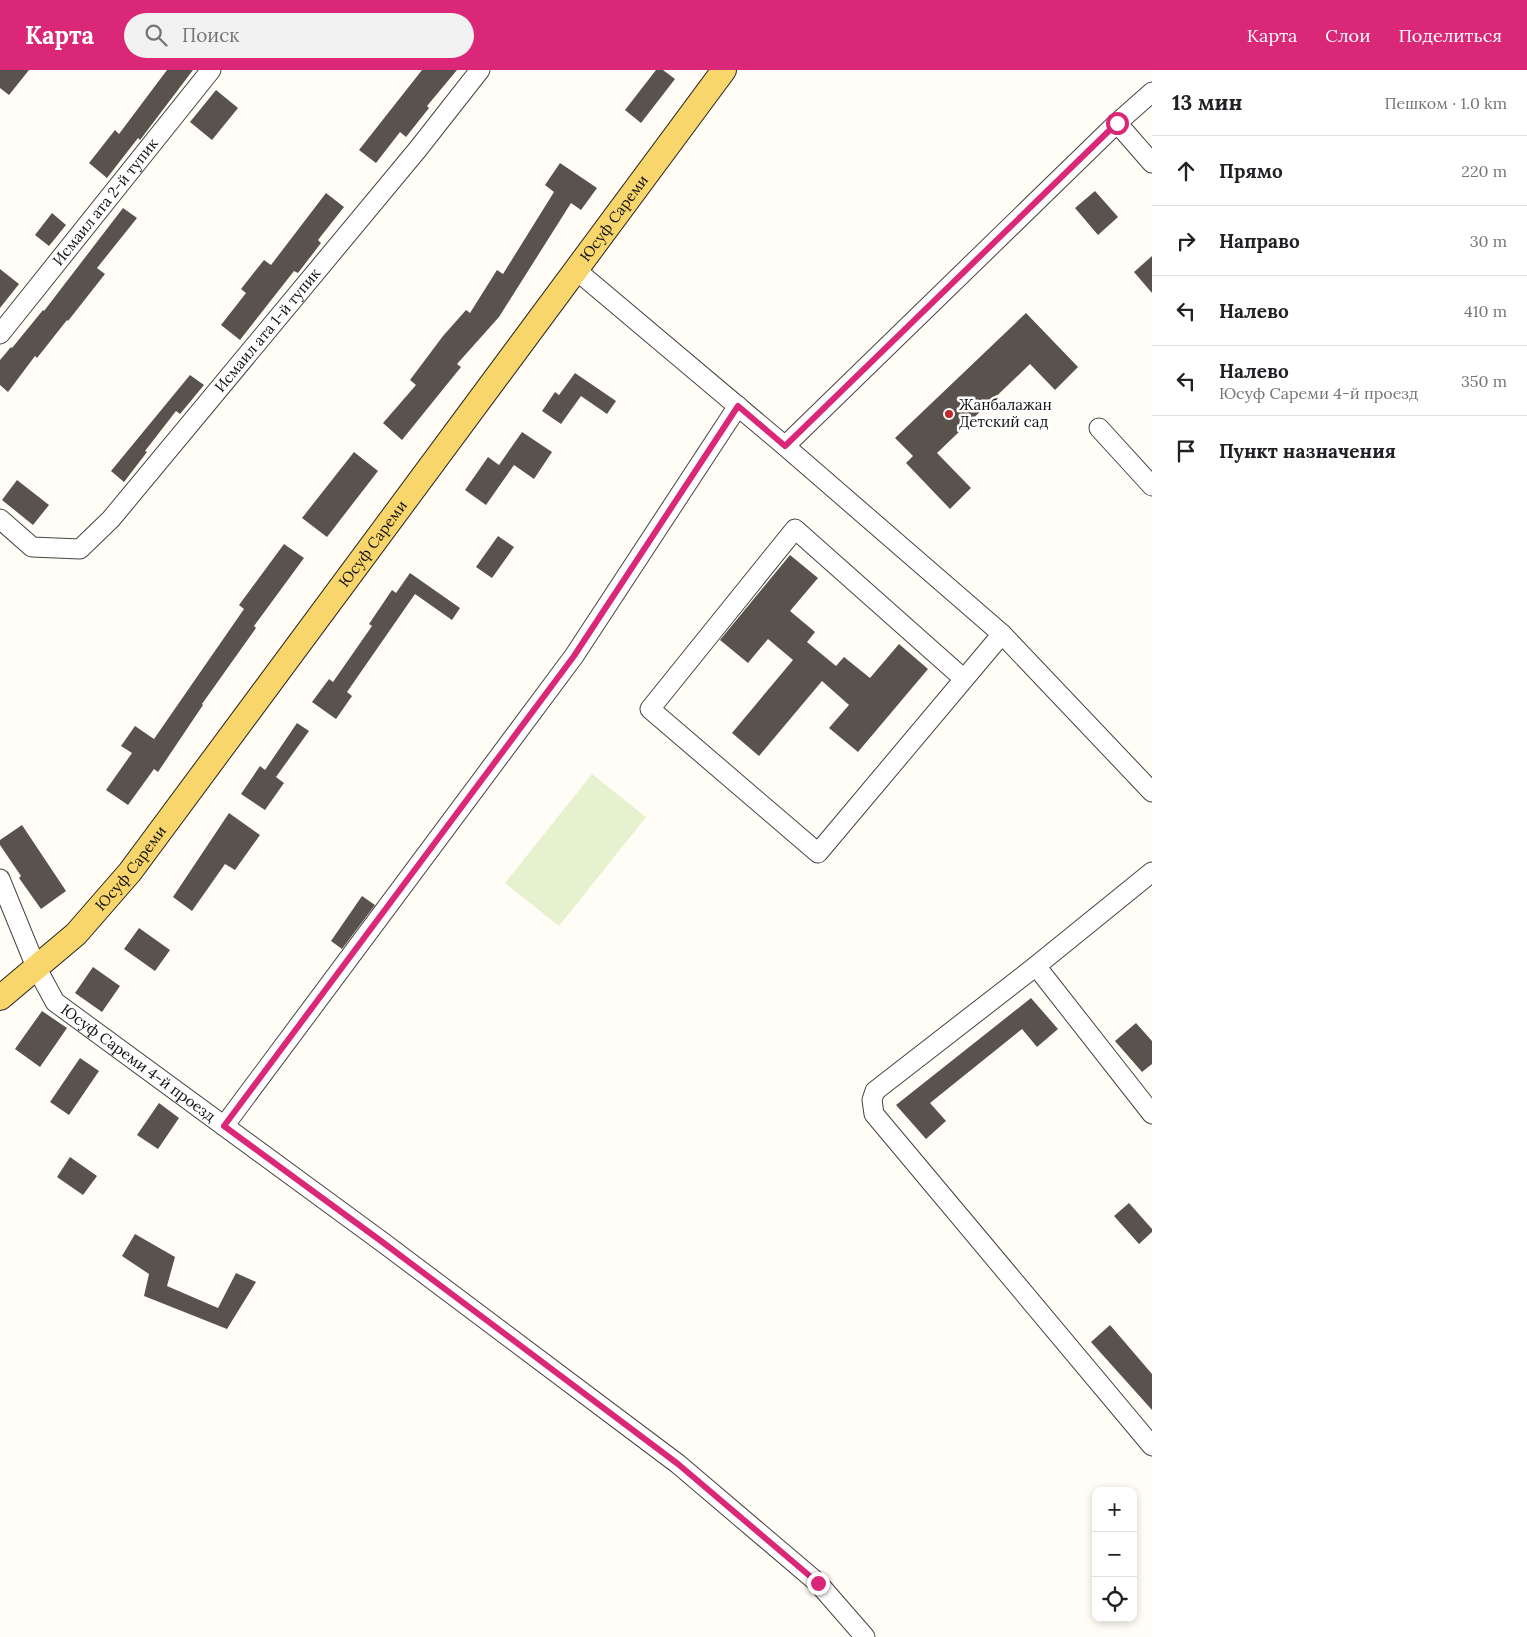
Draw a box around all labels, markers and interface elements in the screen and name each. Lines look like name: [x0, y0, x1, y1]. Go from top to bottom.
search box: [124, 13, 474, 58]
text: Карта: [25, 20, 94, 51]
icon: search: [142, 21, 170, 49]
text: Поиск: [182, 23, 240, 47]
text: Карта: [1247, 24, 1297, 47]
text: Слои: [1325, 24, 1370, 47]
text: Поделиться: [1398, 24, 1502, 47]
text: 13 мин: [1172, 89, 1242, 116]
text: Пешком · 1.0 km: [1385, 93, 1507, 113]
route start: [1106, 112, 1129, 135]
street label: Исмаил ата 2-й тупик: [48, 134, 162, 269]
icon: ahead: [1172, 157, 1200, 185]
text: Прямо: [1219, 159, 1283, 183]
text: 220 m: [1461, 161, 1507, 181]
street label: Юсуф Сареми: [575, 171, 652, 265]
icon: right: [1172, 227, 1200, 255]
text: Направо: [1219, 229, 1300, 253]
text: 30 m: [1470, 231, 1507, 251]
street label: Исмаил ата 1-й тупик: [210, 264, 324, 396]
icon: left: [1172, 297, 1200, 325]
text: Налево: [1219, 299, 1289, 323]
text: 410 m: [1464, 301, 1507, 321]
text: Налево: [1219, 359, 1289, 383]
icon: left: [1172, 367, 1200, 395]
text: 350 m: [1461, 371, 1507, 391]
text: Юсуф Сареми 4-й проезд: [1219, 383, 1418, 403]
place label: Жанбалажан Детский сад: [959, 395, 1052, 431]
marker: Жанбалажан Детский сад: [943, 408, 955, 420]
icon: arrive: [1172, 437, 1200, 465]
text: Пункт назначения: [1219, 439, 1396, 463]
street label: Юсуф Сареми: [334, 496, 411, 591]
street label: Юсуф Сареми: [91, 822, 170, 914]
street label: Юсуф Сареми 4-й проезд: [57, 1000, 220, 1126]
map controls: [1092, 1487, 1137, 1622]
button: +: [1092, 1487, 1137, 1532]
button: −: [1092, 1532, 1137, 1577]
route end: [807, 1572, 830, 1595]
button: locate: [1092, 1577, 1137, 1622]

